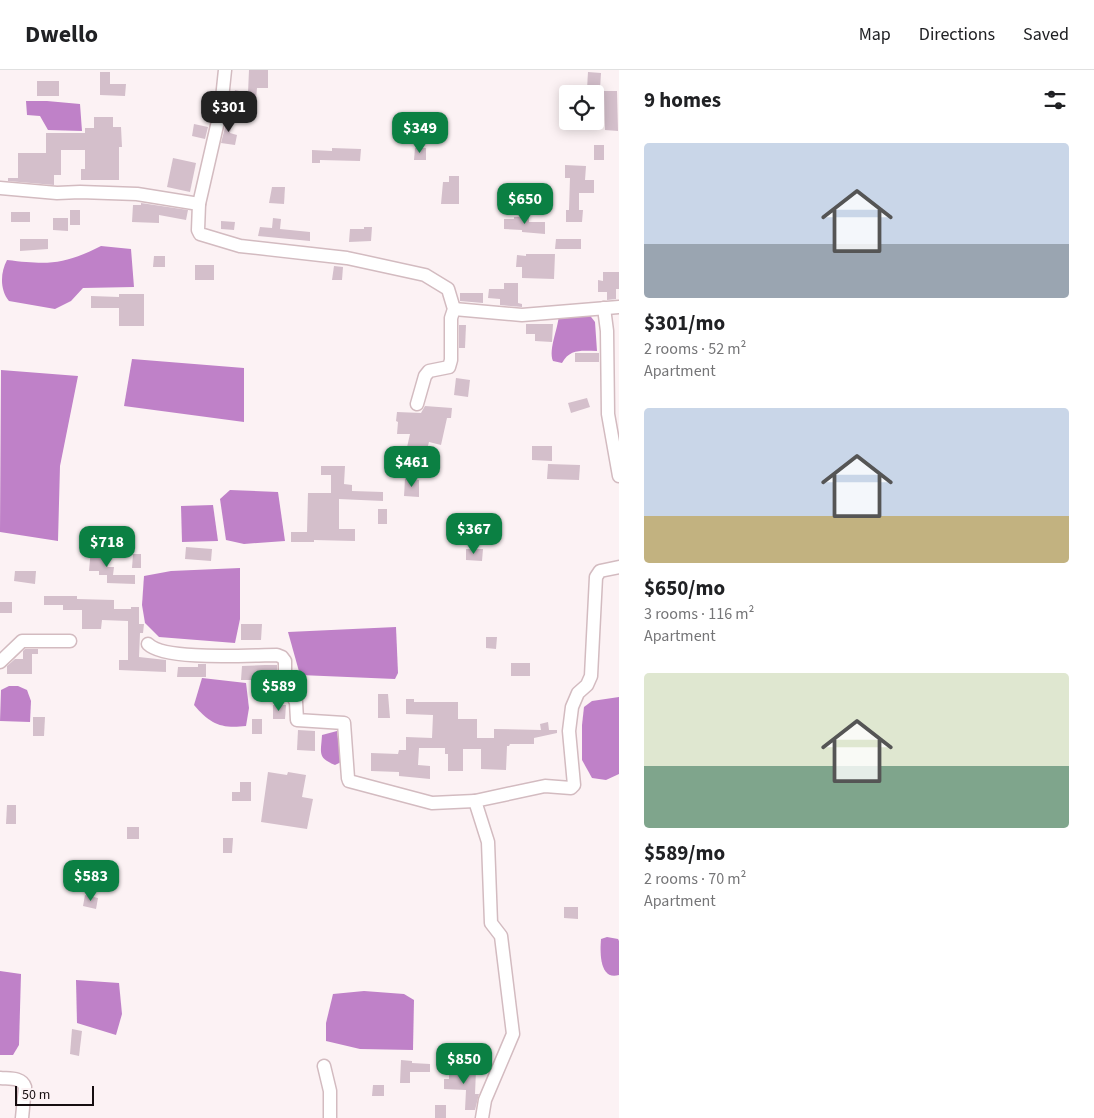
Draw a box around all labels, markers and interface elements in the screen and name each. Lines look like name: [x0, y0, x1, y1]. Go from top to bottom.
text: Dwello: [25, 17, 98, 52]
text: Map: [859, 22, 891, 47]
text: Directions: [919, 22, 995, 47]
text: Saved: [1023, 22, 1069, 47]
map controls: [559, 85, 604, 130]
button: locate: [559, 85, 604, 130]
text: 9 homes: [644, 85, 721, 115]
icon: filters: [1041, 86, 1069, 114]
pin: $301: [199, 90, 259, 133]
text: $301: [212, 96, 246, 118]
pin: $349: [390, 112, 450, 154]
text: $349: [403, 117, 437, 139]
icon: home: [812, 176, 902, 266]
pin: $650: [495, 182, 555, 225]
text: $650: [508, 188, 542, 210]
text: $301/mo: [644, 308, 725, 338]
text: 2 rooms · 52 m²: [644, 338, 746, 360]
text: Apartment: [644, 360, 716, 382]
icon: home: [812, 441, 902, 531]
pin: $461: [382, 446, 442, 488]
text: $461: [395, 451, 429, 473]
pin: $367: [444, 512, 504, 555]
text: $367: [457, 518, 491, 540]
pin: $718: [77, 526, 137, 568]
text: $718: [90, 531, 124, 553]
text: $650/mo: [644, 573, 725, 603]
text: 3 rooms · 116 m²: [644, 603, 754, 625]
text: Apartment: [644, 625, 716, 647]
pin: $589: [249, 670, 309, 712]
text: $589: [262, 675, 296, 697]
icon: home: [812, 706, 902, 796]
text: $589/mo: [644, 838, 725, 868]
pin: $583: [61, 860, 121, 902]
text: $583: [74, 865, 108, 887]
text: 2 rooms · 70 m²: [644, 868, 746, 890]
text: Apartment: [644, 890, 716, 912]
pin: $850: [434, 1042, 494, 1085]
text: $850: [447, 1048, 481, 1070]
scale bar: [15, 1083, 94, 1106]
text: 50 m: [22, 1085, 50, 1105]

